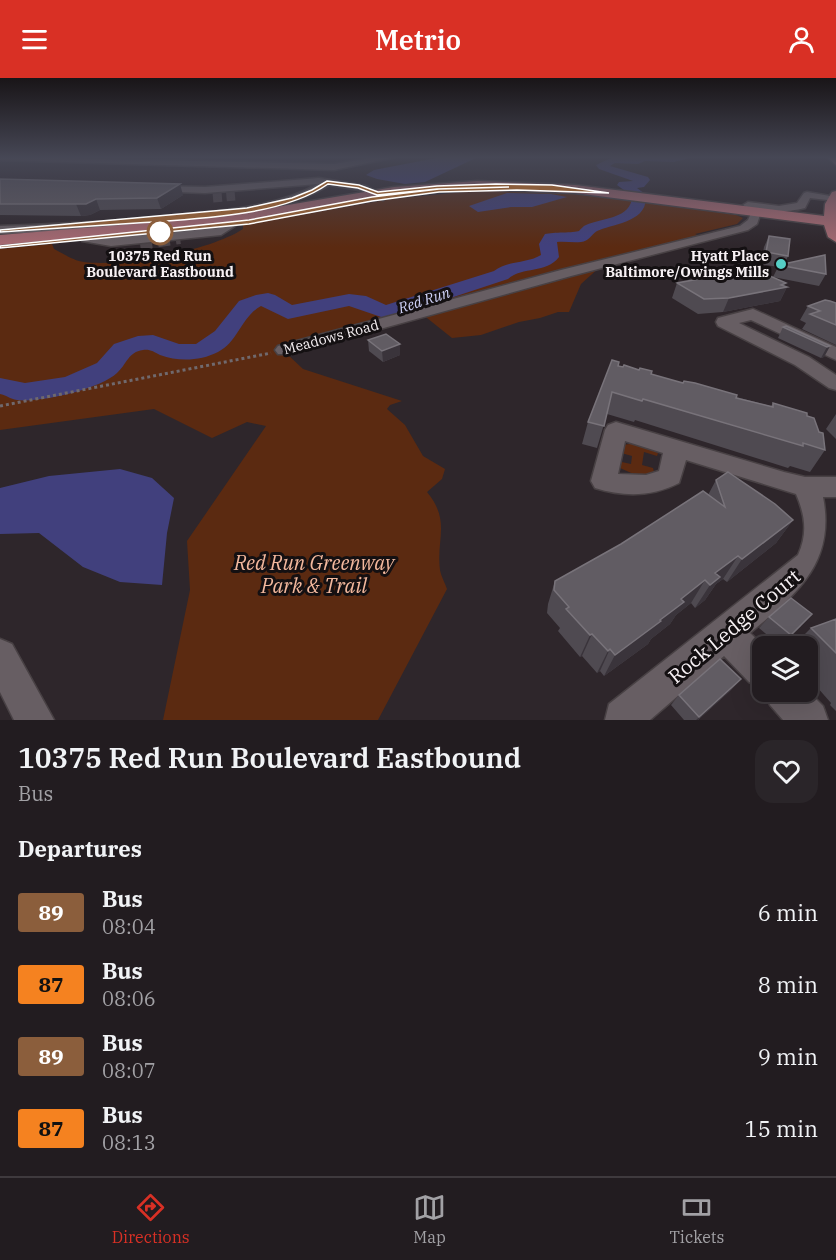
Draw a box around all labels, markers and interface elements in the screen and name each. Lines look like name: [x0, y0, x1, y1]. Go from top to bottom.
text: Metrio: [375, 22, 461, 57]
icon: menu: [18, 23, 51, 56]
icon: person: [785, 23, 818, 56]
marker: 10375 Red Run Boulevard Eastbound: [147, 219, 173, 245]
place label: 10375 Red Run Boulevard Eastbound: [86, 247, 234, 281]
place label: Hyatt Place Baltimore/Owings Mills: [605, 247, 769, 281]
marker: Hyatt Place Baltimore/Owings Mills: [774, 257, 788, 271]
water label: Red Run: [395, 283, 453, 318]
street label: Meadows Road: [281, 315, 381, 358]
park label: Red Run Greenway Park & Trail: [233, 549, 396, 599]
street label: Rock Ledge Court: [662, 563, 806, 689]
map controls: [752, 636, 818, 702]
button: layers: [752, 636, 818, 702]
text: 10375 Red Run Boulevard Eastbound: [18, 739, 521, 776]
button: heart: [755, 740, 818, 803]
text: Bus: [18, 780, 53, 807]
text: Departures: [18, 834, 142, 863]
text: Bus: [102, 884, 143, 913]
text: 89: [38, 898, 64, 926]
text: 6 min: [758, 898, 818, 927]
text: 08:04: [102, 913, 156, 940]
text: Bus: [102, 956, 143, 985]
text: 87: [38, 970, 64, 998]
text: 8 min: [758, 970, 818, 999]
text: 08:06: [102, 985, 156, 1012]
text: Bus: [102, 1028, 143, 1057]
text: 89: [38, 1042, 64, 1070]
text: 9 min: [758, 1042, 818, 1071]
text: 08:07: [102, 1057, 156, 1084]
text: Bus: [102, 1100, 143, 1129]
text: 87: [38, 1114, 64, 1142]
text: 15 min: [745, 1114, 818, 1143]
text: 08:13: [102, 1129, 156, 1156]
tab: Directions: [112, 1191, 190, 1247]
tab: Map: [413, 1191, 446, 1247]
tab: Tickets: [669, 1191, 724, 1247]

